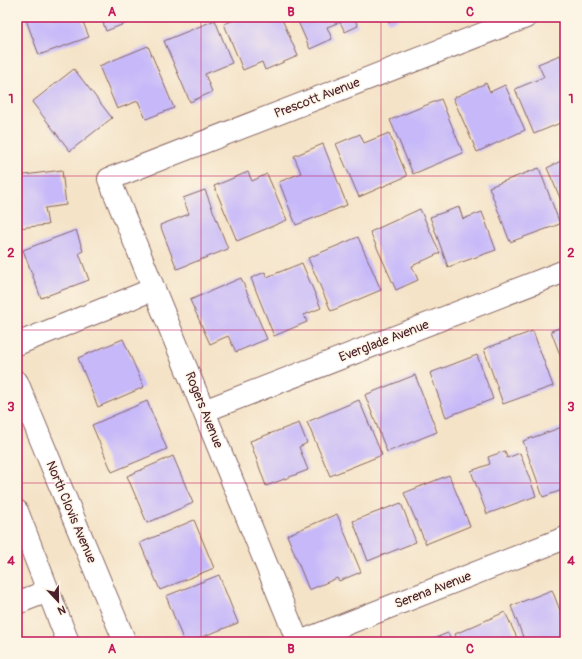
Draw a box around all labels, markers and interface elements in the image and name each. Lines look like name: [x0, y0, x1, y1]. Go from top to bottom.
text: A: [108, 4, 117, 20]
text: B: [287, 4, 295, 20]
text: C: [466, 4, 474, 20]
street label: Prescott Avenue: [272, 74, 363, 122]
text: 1: [8, 91, 14, 107]
text: 1: [568, 91, 574, 107]
text: 2: [7, 245, 15, 261]
text: 2: [567, 245, 575, 261]
street label: Everglade Avenue: [337, 316, 432, 365]
street label: Rogers Avenue: [181, 370, 227, 451]
text: 3: [7, 399, 15, 415]
text: 3: [567, 399, 575, 415]
street label: North Clovis Avenue: [42, 459, 100, 566]
text: 4: [7, 553, 15, 569]
text: 4: [567, 553, 575, 569]
street label: Serena Avenue: [392, 568, 474, 612]
north arrow: [38, 581, 78, 621]
text: N: [55, 602, 67, 617]
text: A: [108, 641, 117, 657]
text: B: [287, 641, 295, 657]
text: C: [466, 641, 474, 657]

